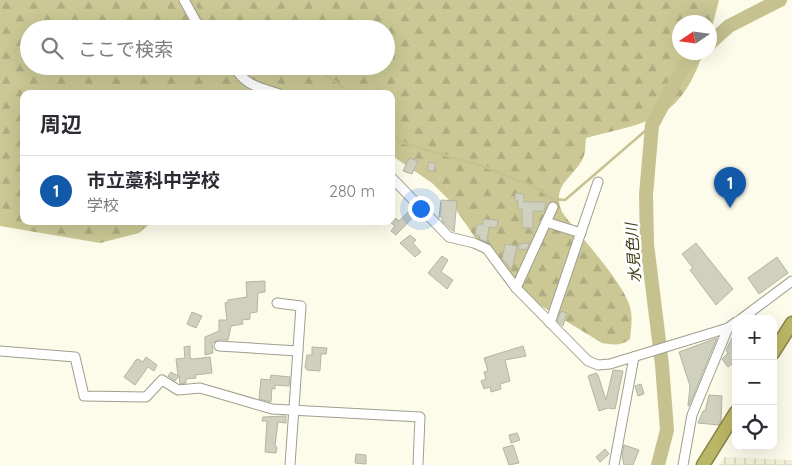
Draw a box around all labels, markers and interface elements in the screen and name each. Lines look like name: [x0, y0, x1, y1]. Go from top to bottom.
north arrow: [672, 15, 717, 60]
search box: [20, 20, 395, 75]
icon: search: [38, 34, 66, 62]
text: ここで検索: [78, 37, 173, 61]
text: 周辺: [40, 111, 82, 137]
pin: 1: [714, 167, 746, 208]
text: 市立藁科中学校: [87, 168, 220, 192]
text: 1: [53, 181, 59, 201]
text: 280 m: [329, 181, 375, 201]
text: 学校: [87, 195, 119, 215]
your location: [408, 196, 434, 222]
water label: 水見色川: [621, 220, 645, 284]
map controls: [732, 315, 777, 450]
button: +: [732, 315, 777, 360]
button: −: [732, 360, 777, 405]
button: locate: [732, 405, 777, 450]

